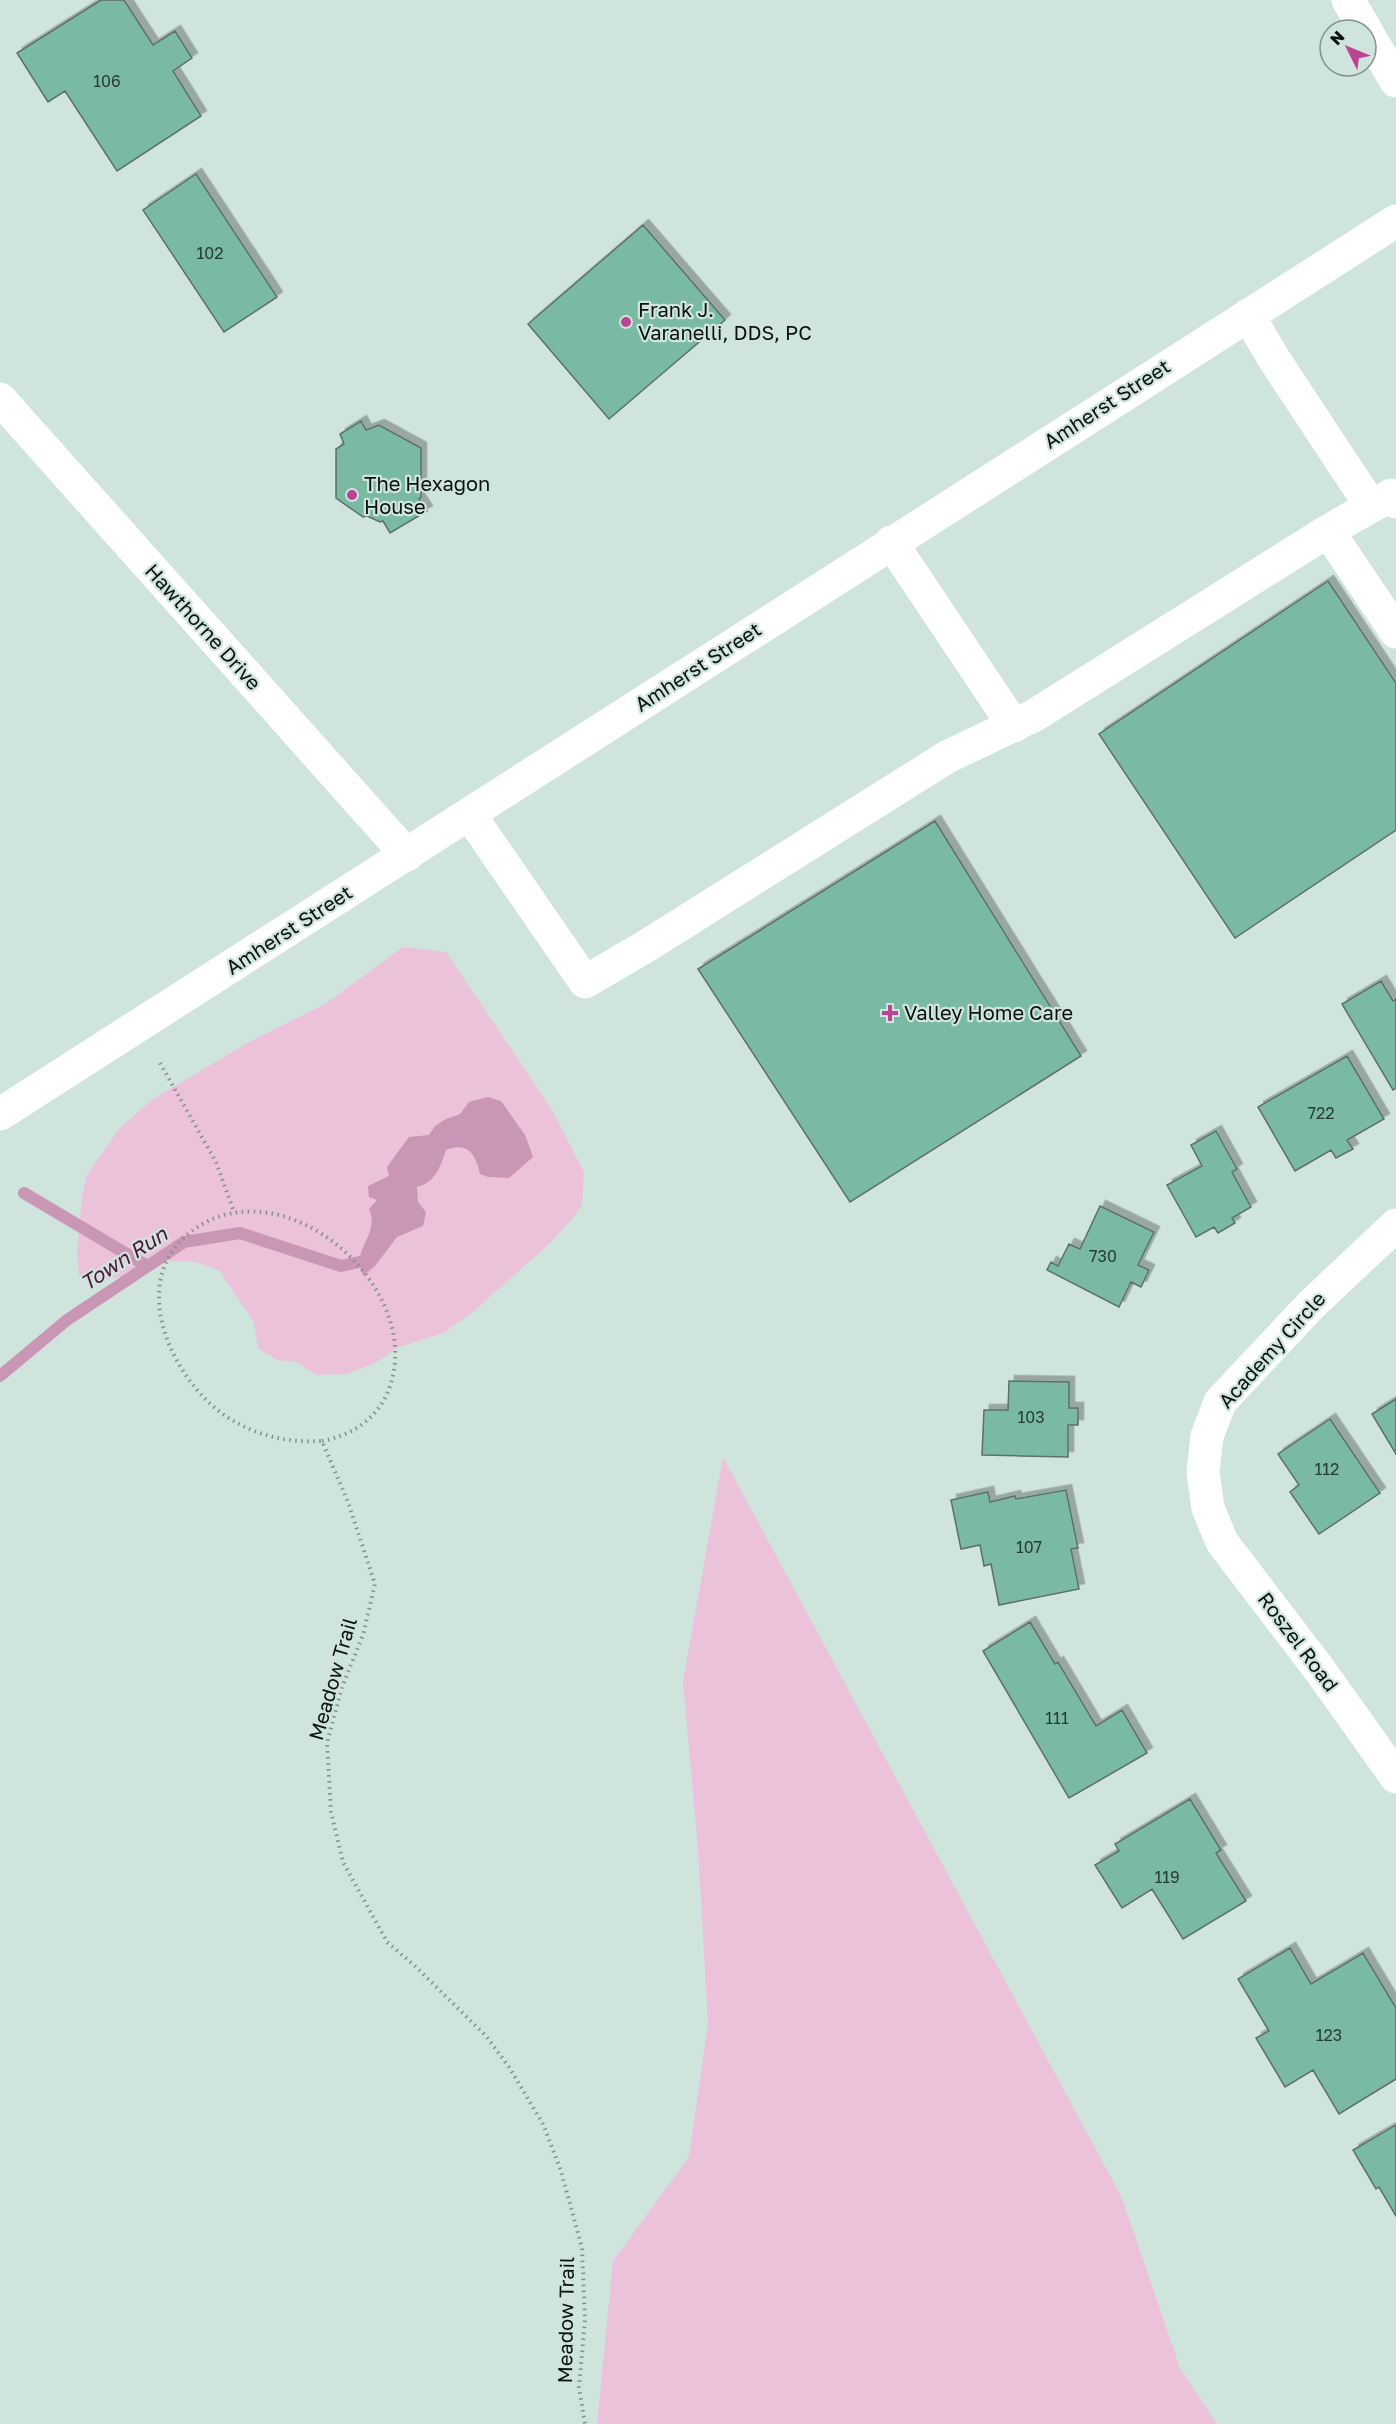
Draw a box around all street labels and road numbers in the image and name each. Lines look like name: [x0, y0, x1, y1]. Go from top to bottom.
street label: Amherst Street: [1039, 353, 1174, 453]
street label: Hawthorne Drive: [141, 558, 267, 694]
street label: Amherst Street: [630, 616, 765, 716]
street label: Amherst Street: [221, 879, 356, 979]
street label: Academy Circle: [1213, 1286, 1330, 1412]
street label: Roszel Road: [1254, 1587, 1344, 1696]
street label: Meadow Trail: [303, 1615, 361, 1743]
street label: Meadow Trail: [552, 2256, 578, 2384]

